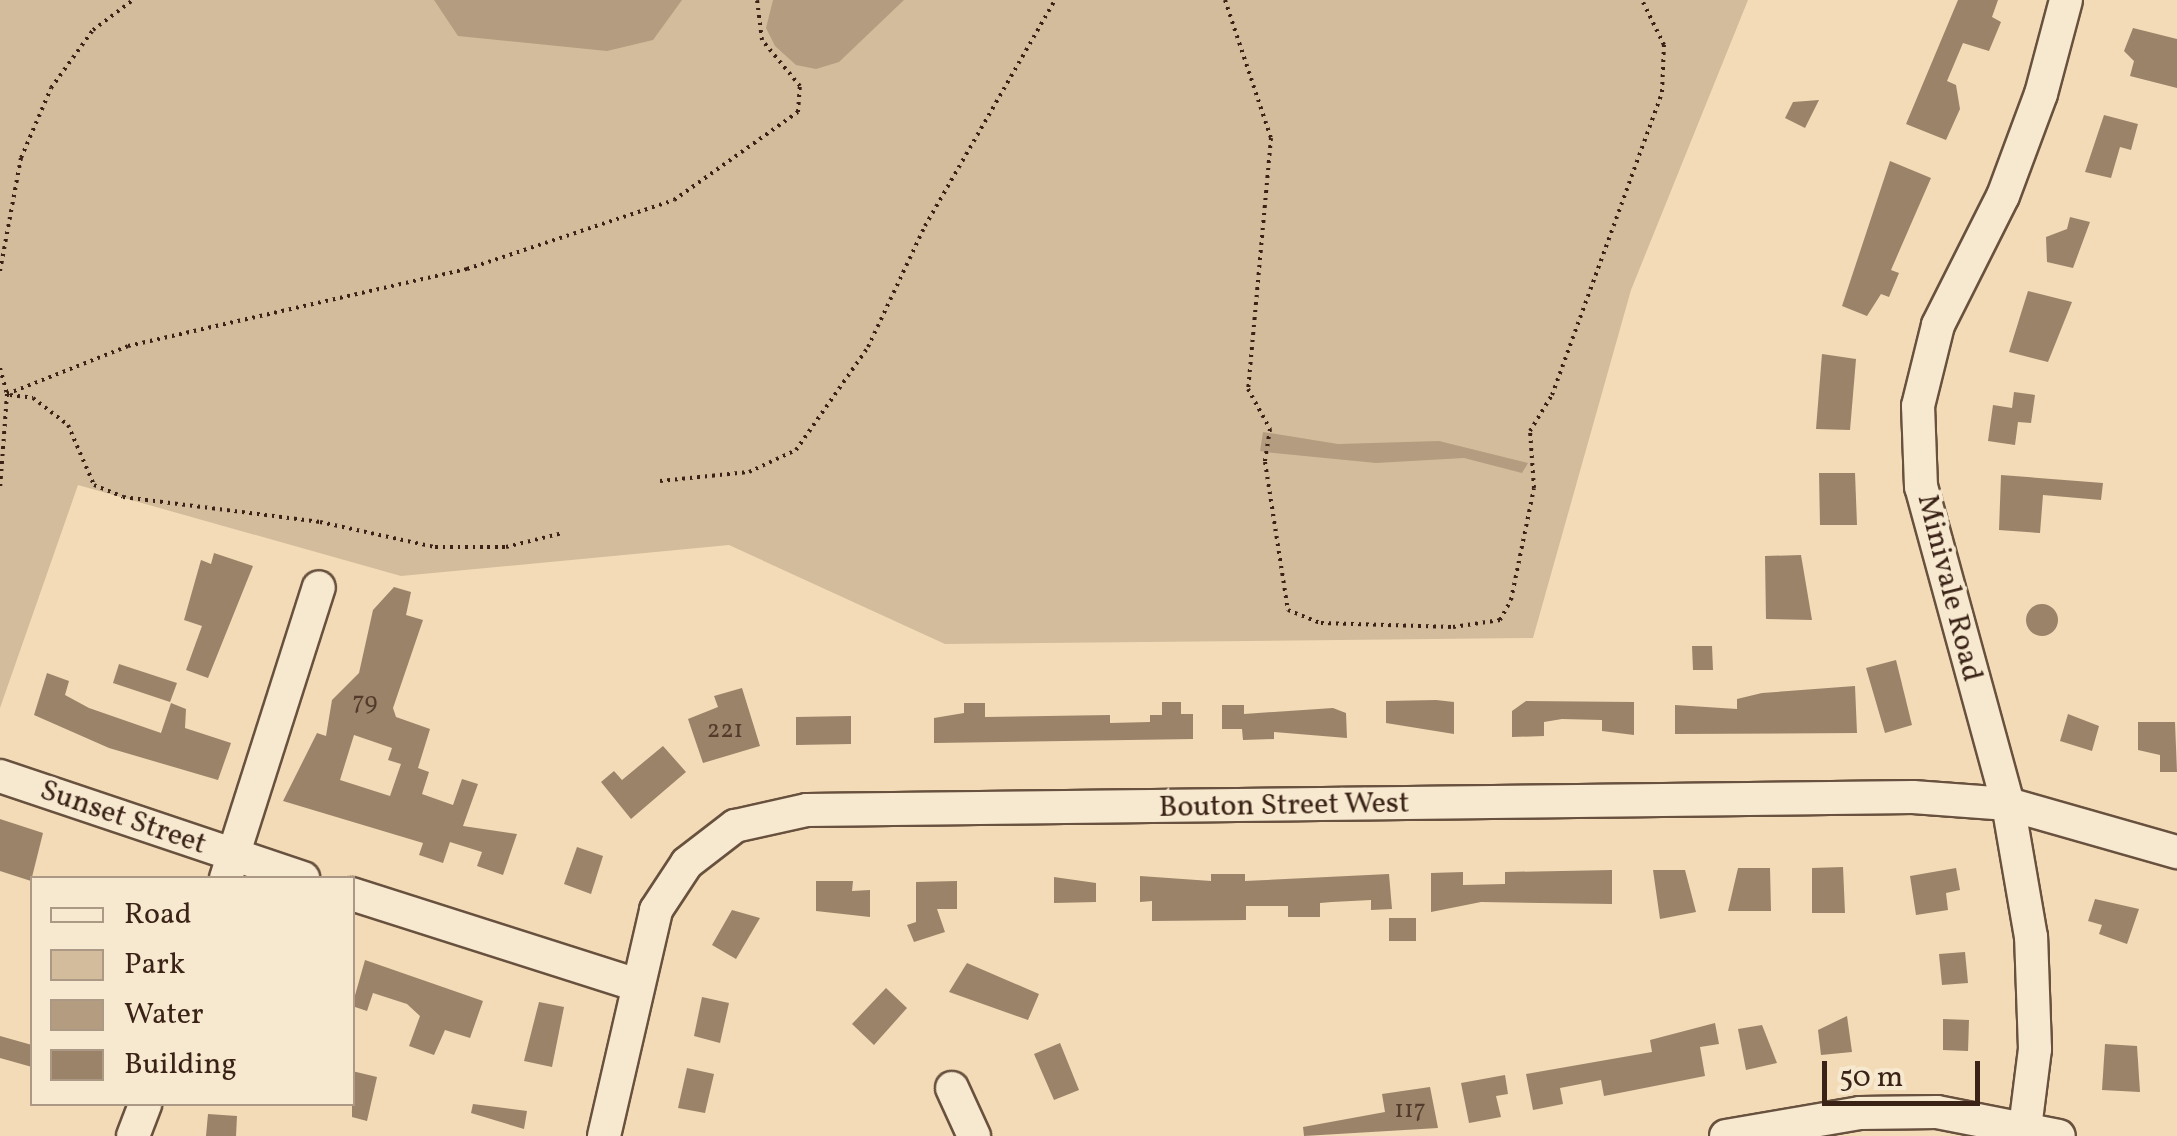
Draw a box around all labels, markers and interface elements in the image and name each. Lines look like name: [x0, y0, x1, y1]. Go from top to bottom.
street label: Minivale Road: [1908, 491, 1990, 685]
house number: 79: [353, 688, 377, 718]
house number: 221: [707, 716, 743, 746]
street label: Sunset Street: [35, 773, 211, 863]
street label: Bouton Street West: [1158, 786, 1410, 826]
legend: [30, 876, 355, 1106]
text: Road: [124, 894, 192, 936]
text: Park: [124, 944, 185, 986]
text: Water: [124, 994, 204, 1036]
scale bar: [1827, 1041, 1984, 1103]
text: Building: [124, 1044, 237, 1086]
text: 50 m: [1839, 1057, 1903, 1099]
house number: 117: [1394, 1096, 1426, 1126]

